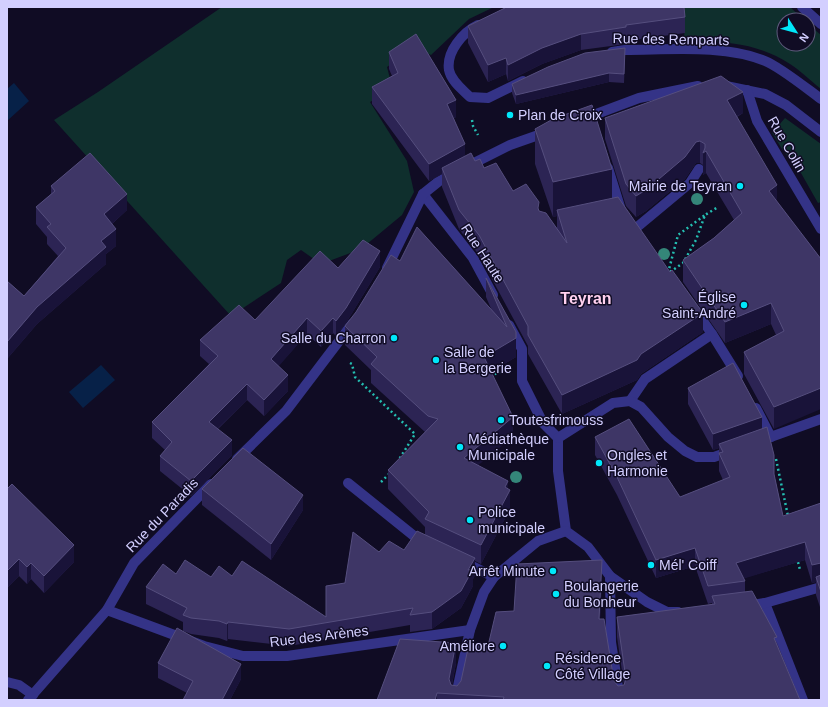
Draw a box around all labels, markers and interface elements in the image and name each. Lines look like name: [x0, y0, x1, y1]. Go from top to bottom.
north arrow: [776, 12, 816, 52]
street label: Rue des Remparts: [613, 30, 729, 48]
text: N: [797, 31, 811, 45]
place label: Plan de Croix: [518, 107, 602, 123]
marker: Plan de Croix: [505, 110, 515, 120]
street label: Rue Colin: [765, 113, 809, 175]
place label: Mairie de Teyran: [629, 178, 732, 194]
marker: Mairie de Teyran: [735, 181, 745, 191]
street label: Rue Haute: [458, 221, 508, 286]
place label: Église Saint-André: [662, 289, 736, 321]
district label: Teyran: [560, 290, 612, 307]
marker: Église Saint-André: [739, 300, 749, 310]
place label: Salle du Charron: [281, 330, 386, 346]
marker: Salle du Charron: [389, 333, 399, 343]
place label: Salle de la Bergerie: [444, 344, 512, 376]
marker: Salle de la Bergerie: [431, 355, 441, 365]
place label: Toutesfrimouss: [509, 412, 603, 428]
marker: Toutesfrimouss: [496, 415, 506, 425]
place label: Médiathèque Municipale: [468, 431, 549, 463]
marker: Médiathèque Municipale: [455, 442, 465, 452]
place label: Ongles et Harmonie: [607, 447, 668, 479]
marker: Ongles et Harmonie: [594, 458, 604, 468]
street label: Rue du Paradis: [123, 475, 201, 555]
place label: Police municipale: [478, 504, 545, 536]
marker: Police municipale: [465, 515, 475, 525]
place label: Mél' Coiff: [659, 557, 717, 573]
marker: Mél' Coiff: [646, 560, 656, 570]
place label: Arrêt Minute: [469, 563, 545, 579]
marker: Arrêt Minute: [548, 566, 558, 576]
place label: Boulangerie du Bonheur: [564, 578, 639, 610]
marker: Boulangerie du Bonheur: [551, 589, 561, 599]
street label: Rue des Arènes: [269, 622, 369, 650]
place label: Améliore: [440, 638, 495, 654]
marker: Améliore: [498, 641, 508, 651]
place label: Résidence Côté Village: [555, 650, 630, 682]
marker: Résidence Côté Village: [542, 661, 552, 671]

